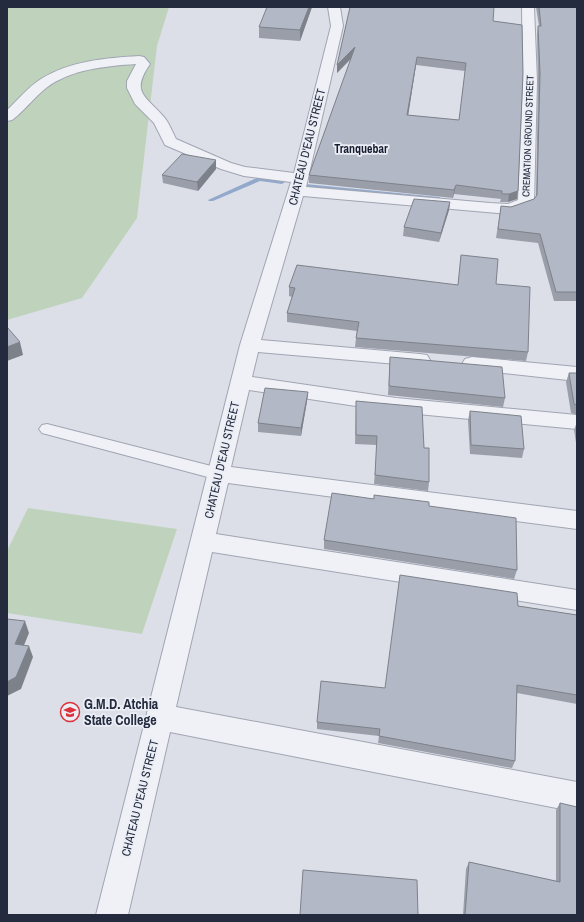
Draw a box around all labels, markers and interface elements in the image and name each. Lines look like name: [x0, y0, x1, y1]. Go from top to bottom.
street label: CREMATION GROUND STREET: [519, 75, 537, 197]
street label: CHATEAU D'EAU STREET: [285, 87, 329, 207]
district label: Tranquebar: [334, 141, 388, 157]
street label: CHATEAU D'EAU STREET: [201, 400, 243, 520]
place label: G.M.D. Atchia State College: [84, 695, 159, 729]
school or university icon: G.M.D. Atchia State College: [59, 701, 81, 723]
street label: CHATEAU D'EAU STREET: [118, 738, 162, 858]

